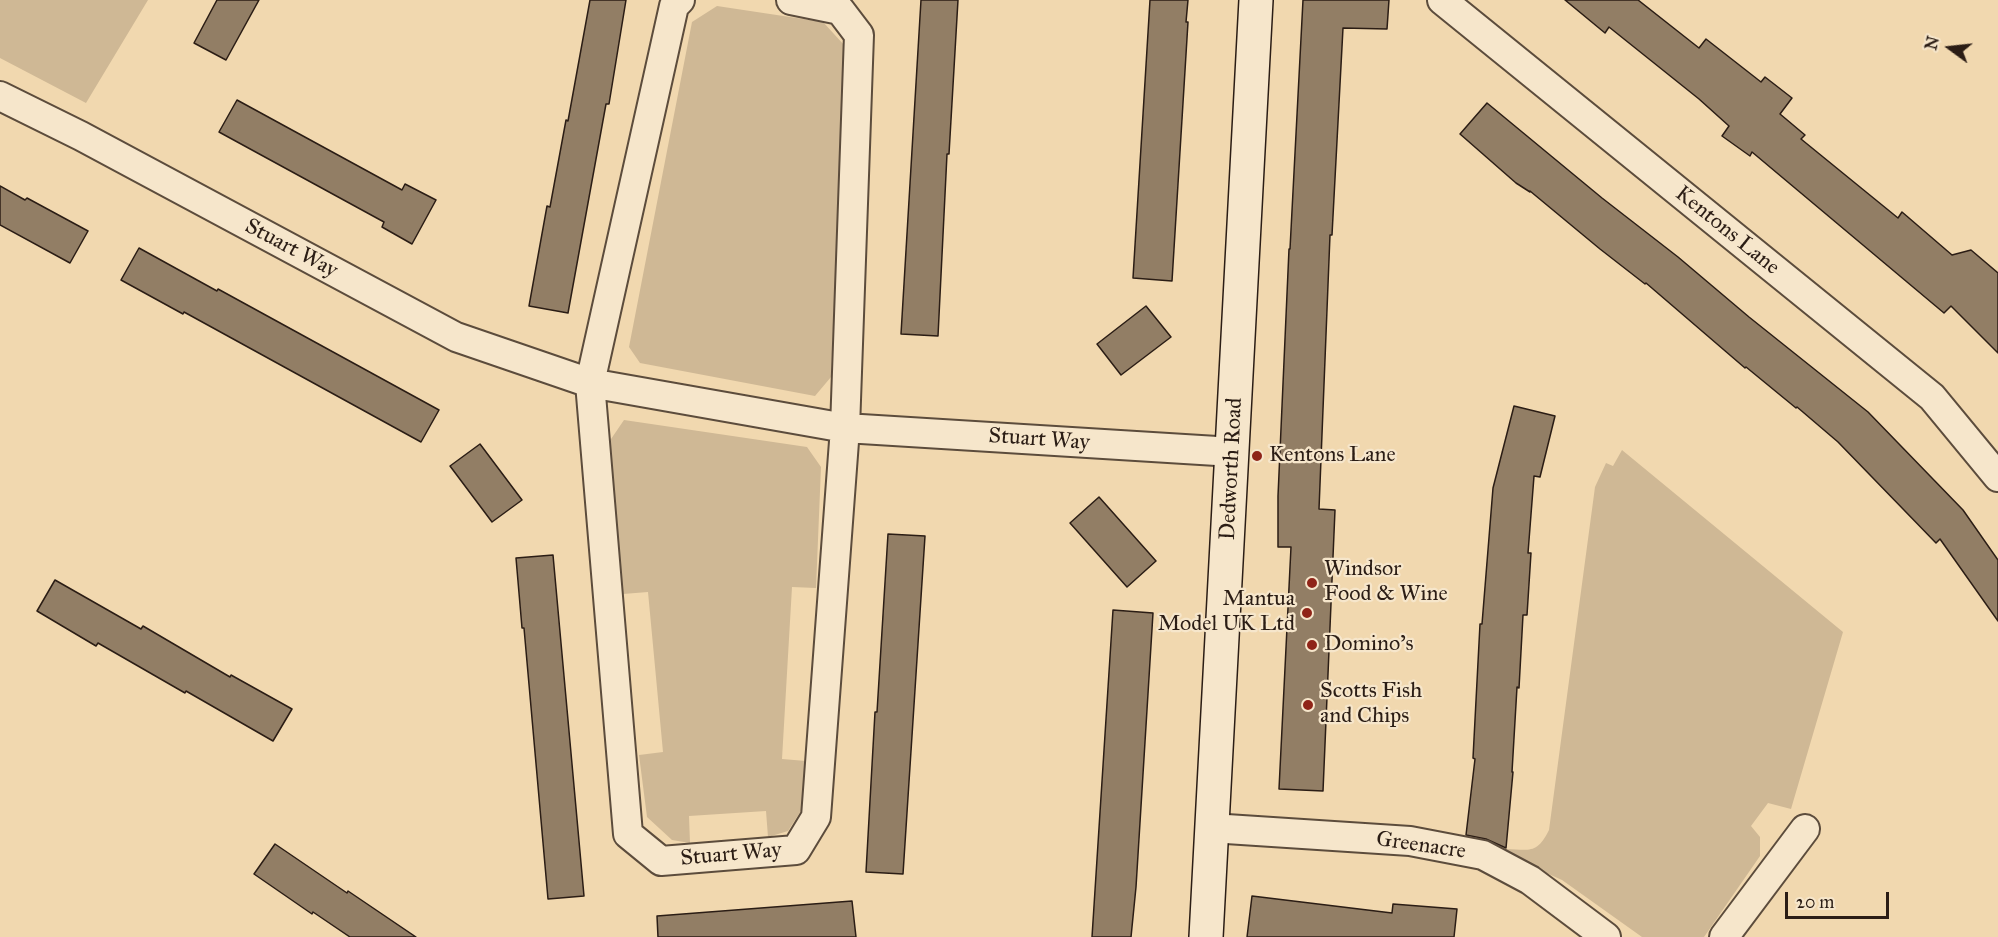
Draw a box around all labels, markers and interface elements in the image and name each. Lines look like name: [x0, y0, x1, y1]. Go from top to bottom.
north arrow: [1920, 18, 1980, 78]
text: N: [1921, 34, 1943, 52]
street label: Kentons Lane: [1669, 181, 1785, 281]
street label: Stuart Way: [240, 214, 342, 284]
street label: Dedworth Road: [1215, 397, 1249, 541]
street label: Stuart Way: [988, 423, 1090, 457]
place label: Kentons Lane: [1269, 443, 1396, 469]
marker: Kentons Lane: [1250, 449, 1264, 463]
place label: Windsor Food & Wine: [1324, 557, 1448, 608]
marker: Windsor Food & Wine: [1305, 576, 1319, 590]
place label: Mantua Model UK Ltd: [1158, 587, 1295, 638]
marker: Mantua Model UK Ltd: [1300, 606, 1314, 620]
place label: Domino's: [1324, 632, 1414, 658]
marker: Domino's: [1305, 638, 1319, 652]
place label: Scotts Fish and Chips: [1320, 679, 1422, 730]
marker: Scotts Fish and Chips: [1301, 698, 1315, 712]
street label: Greenacre: [1374, 827, 1468, 865]
street label: Stuart Way: [679, 837, 783, 873]
scale bar: [1788, 880, 1892, 918]
text: 20 m: [1796, 891, 1834, 913]

